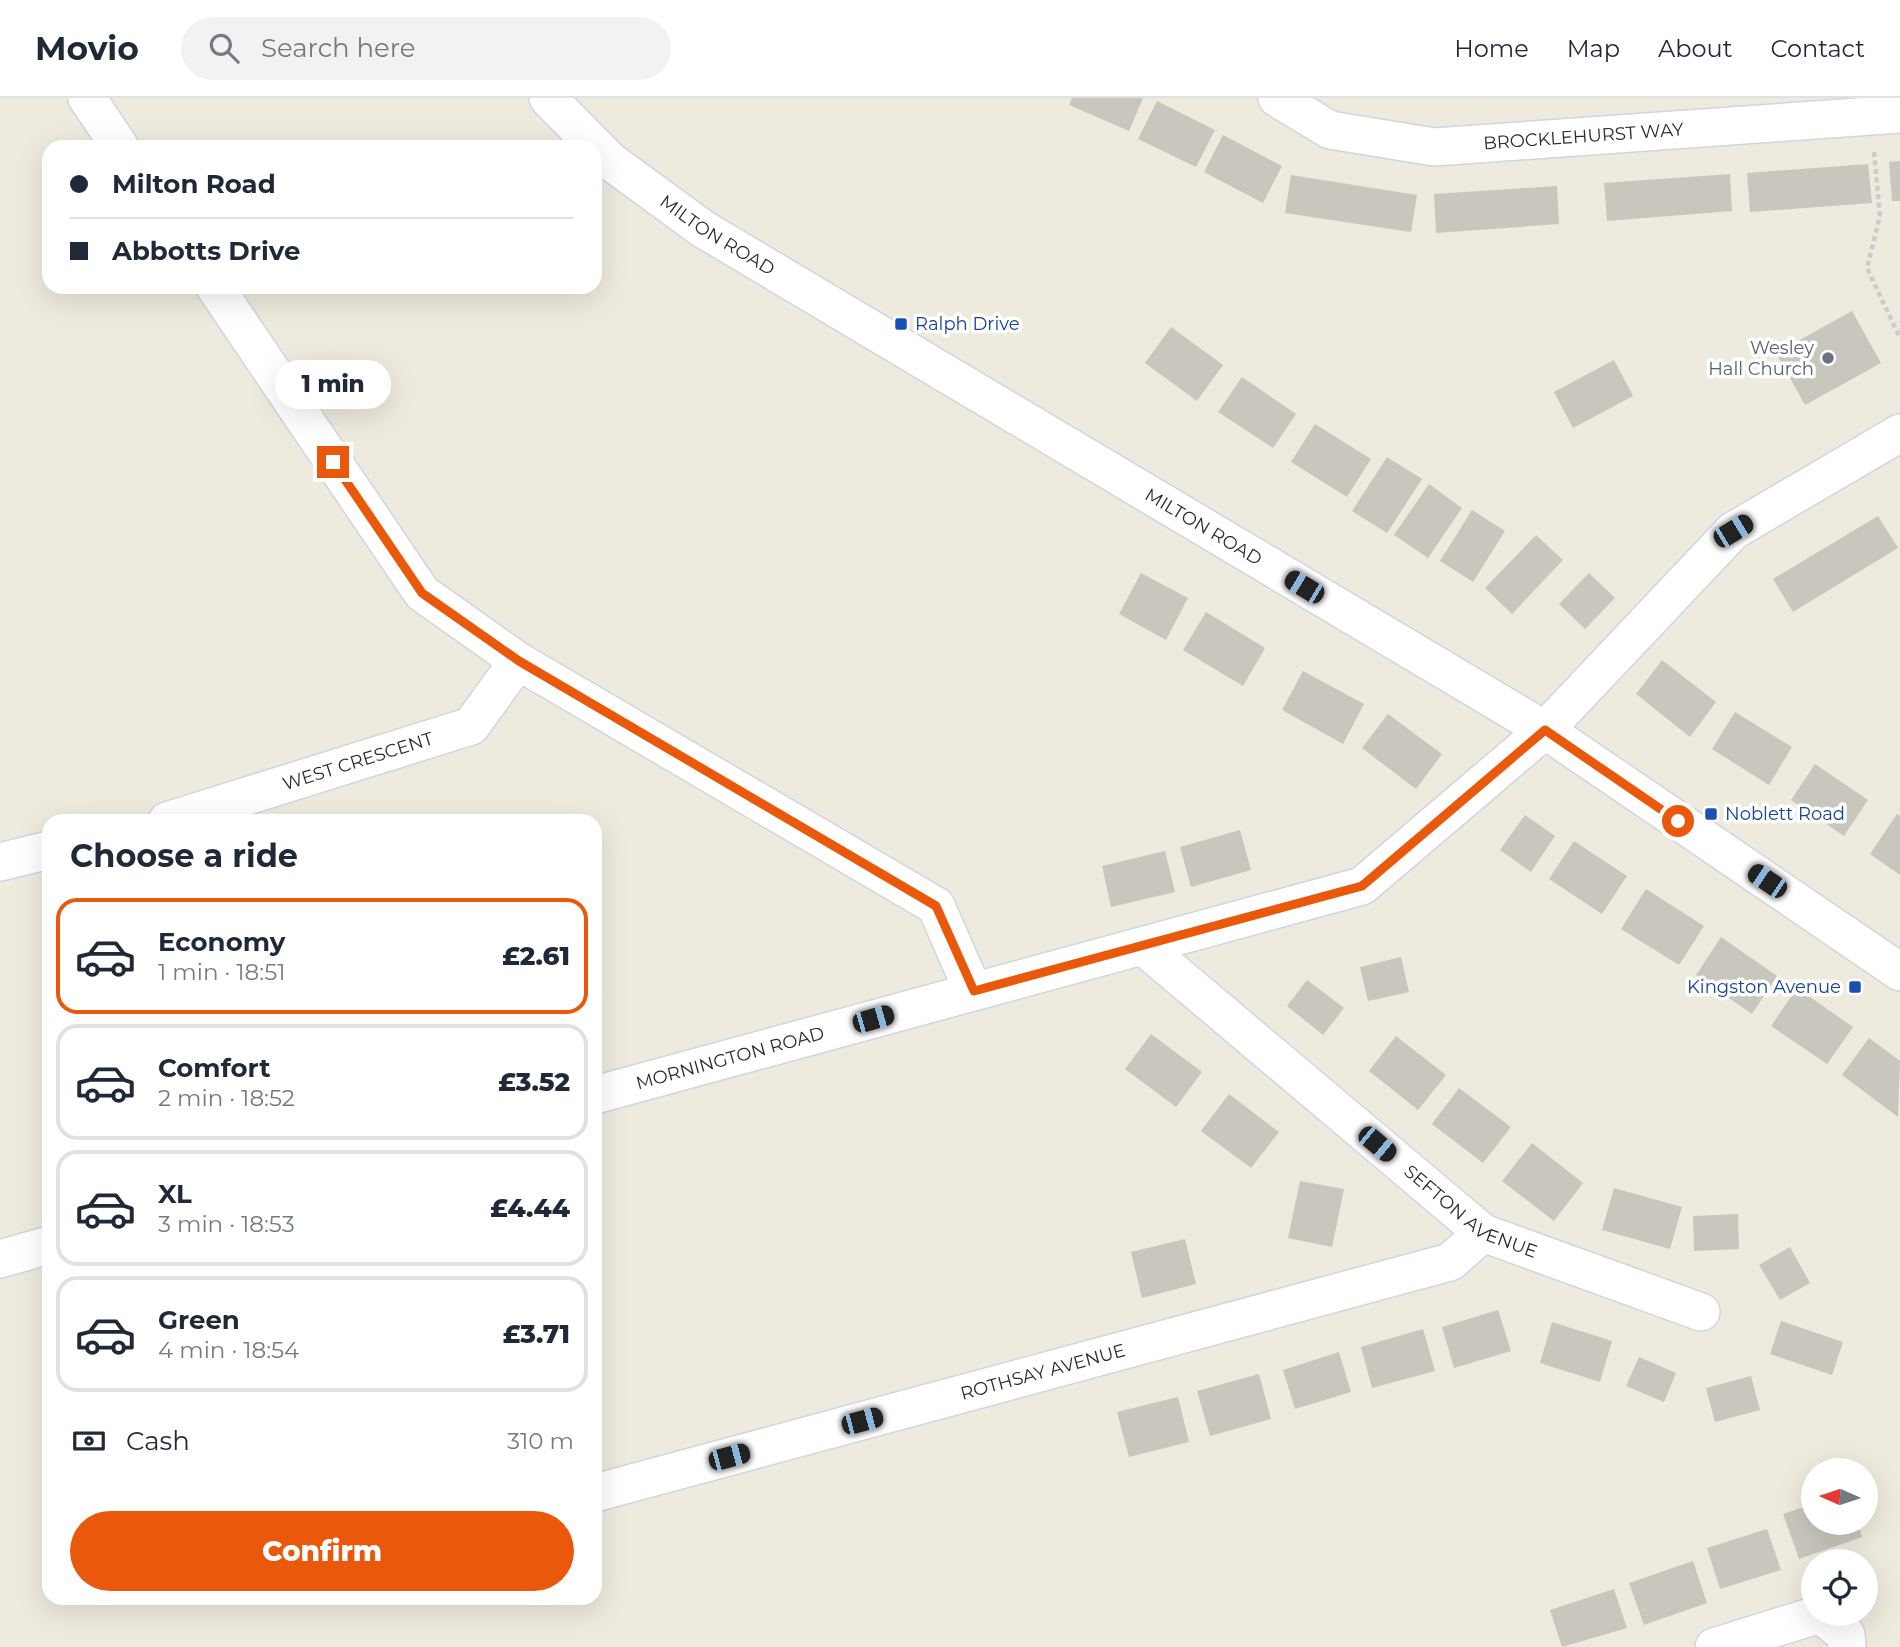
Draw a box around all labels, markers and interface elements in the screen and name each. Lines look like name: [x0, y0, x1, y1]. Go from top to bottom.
search box: [181, 17, 671, 80]
text: Movio: [35, 28, 139, 68]
icon: search: [205, 29, 243, 67]
text: Search here: [261, 32, 416, 64]
text: Home: [1454, 34, 1529, 63]
text: Map: [1567, 34, 1620, 63]
text: About: [1658, 34, 1732, 63]
text: Contact: [1770, 34, 1865, 63]
street label: BROCKLEHURST WAY: [1482, 118, 1685, 154]
text: Milton Road: [112, 168, 276, 200]
street label: MILTON ROAD: [656, 190, 779, 280]
text: Abbotts Drive: [112, 235, 300, 267]
place label: Ralph Drive: [915, 313, 1020, 335]
marker: Ralph Drive: [893, 316, 909, 332]
place label: Wesley Hall Church: [1708, 337, 1814, 380]
marker: Wesley Hall Church: [1820, 350, 1836, 366]
callout: 1 min: [275, 360, 391, 410]
text: 1 min: [301, 370, 365, 398]
route end: [317, 446, 349, 478]
street label: MILTON ROAD: [1141, 484, 1266, 570]
car: [1710, 511, 1757, 551]
car: [1281, 567, 1328, 607]
street label: WEST CRESCENT: [280, 727, 436, 795]
place label: Noblett Road: [1725, 803, 1845, 825]
route start: [1662, 805, 1694, 837]
marker: Noblett Road: [1703, 806, 1719, 822]
text: Choose a ride: [70, 836, 298, 875]
car: [1744, 861, 1791, 901]
icon: car: [74, 925, 137, 988]
text: Economy: [158, 926, 285, 958]
text: £2.61: [502, 940, 570, 972]
text: 1 min · 18:51: [158, 958, 286, 986]
place label: Kingston Avenue: [1687, 976, 1841, 998]
marker: Kingston Avenue: [1847, 979, 1863, 995]
car: [850, 1003, 897, 1035]
street label: MORNINGTON ROAD: [633, 1022, 827, 1094]
icon: car: [74, 1051, 137, 1114]
text: Comfort: [158, 1052, 270, 1084]
text: £3.52: [498, 1066, 570, 1098]
text: 2 min · 18:52: [158, 1084, 295, 1112]
car: [1355, 1122, 1400, 1166]
street label: SEFTON AVENUE: [1400, 1160, 1540, 1263]
icon: car: [74, 1177, 137, 1240]
text: XL: [158, 1178, 192, 1210]
text: £4.44: [490, 1192, 570, 1224]
text: 3 min · 18:53: [158, 1210, 295, 1238]
icon: car: [74, 1303, 137, 1366]
text: Green: [158, 1304, 240, 1336]
text: £3.71: [503, 1318, 570, 1350]
text: 4 min · 18:54: [158, 1336, 299, 1364]
street label: ROTHSAY AVENUE: [958, 1339, 1128, 1405]
car: [839, 1405, 886, 1437]
icon: cash: [70, 1422, 108, 1460]
text: Cash: [126, 1425, 190, 1457]
text: 310 m: [507, 1427, 574, 1455]
car: [706, 1441, 753, 1473]
north arrow: [1801, 1458, 1878, 1535]
map controls: [1801, 1458, 1878, 1626]
button: Confirm: [70, 1511, 574, 1591]
button: locate: [1801, 1549, 1878, 1626]

